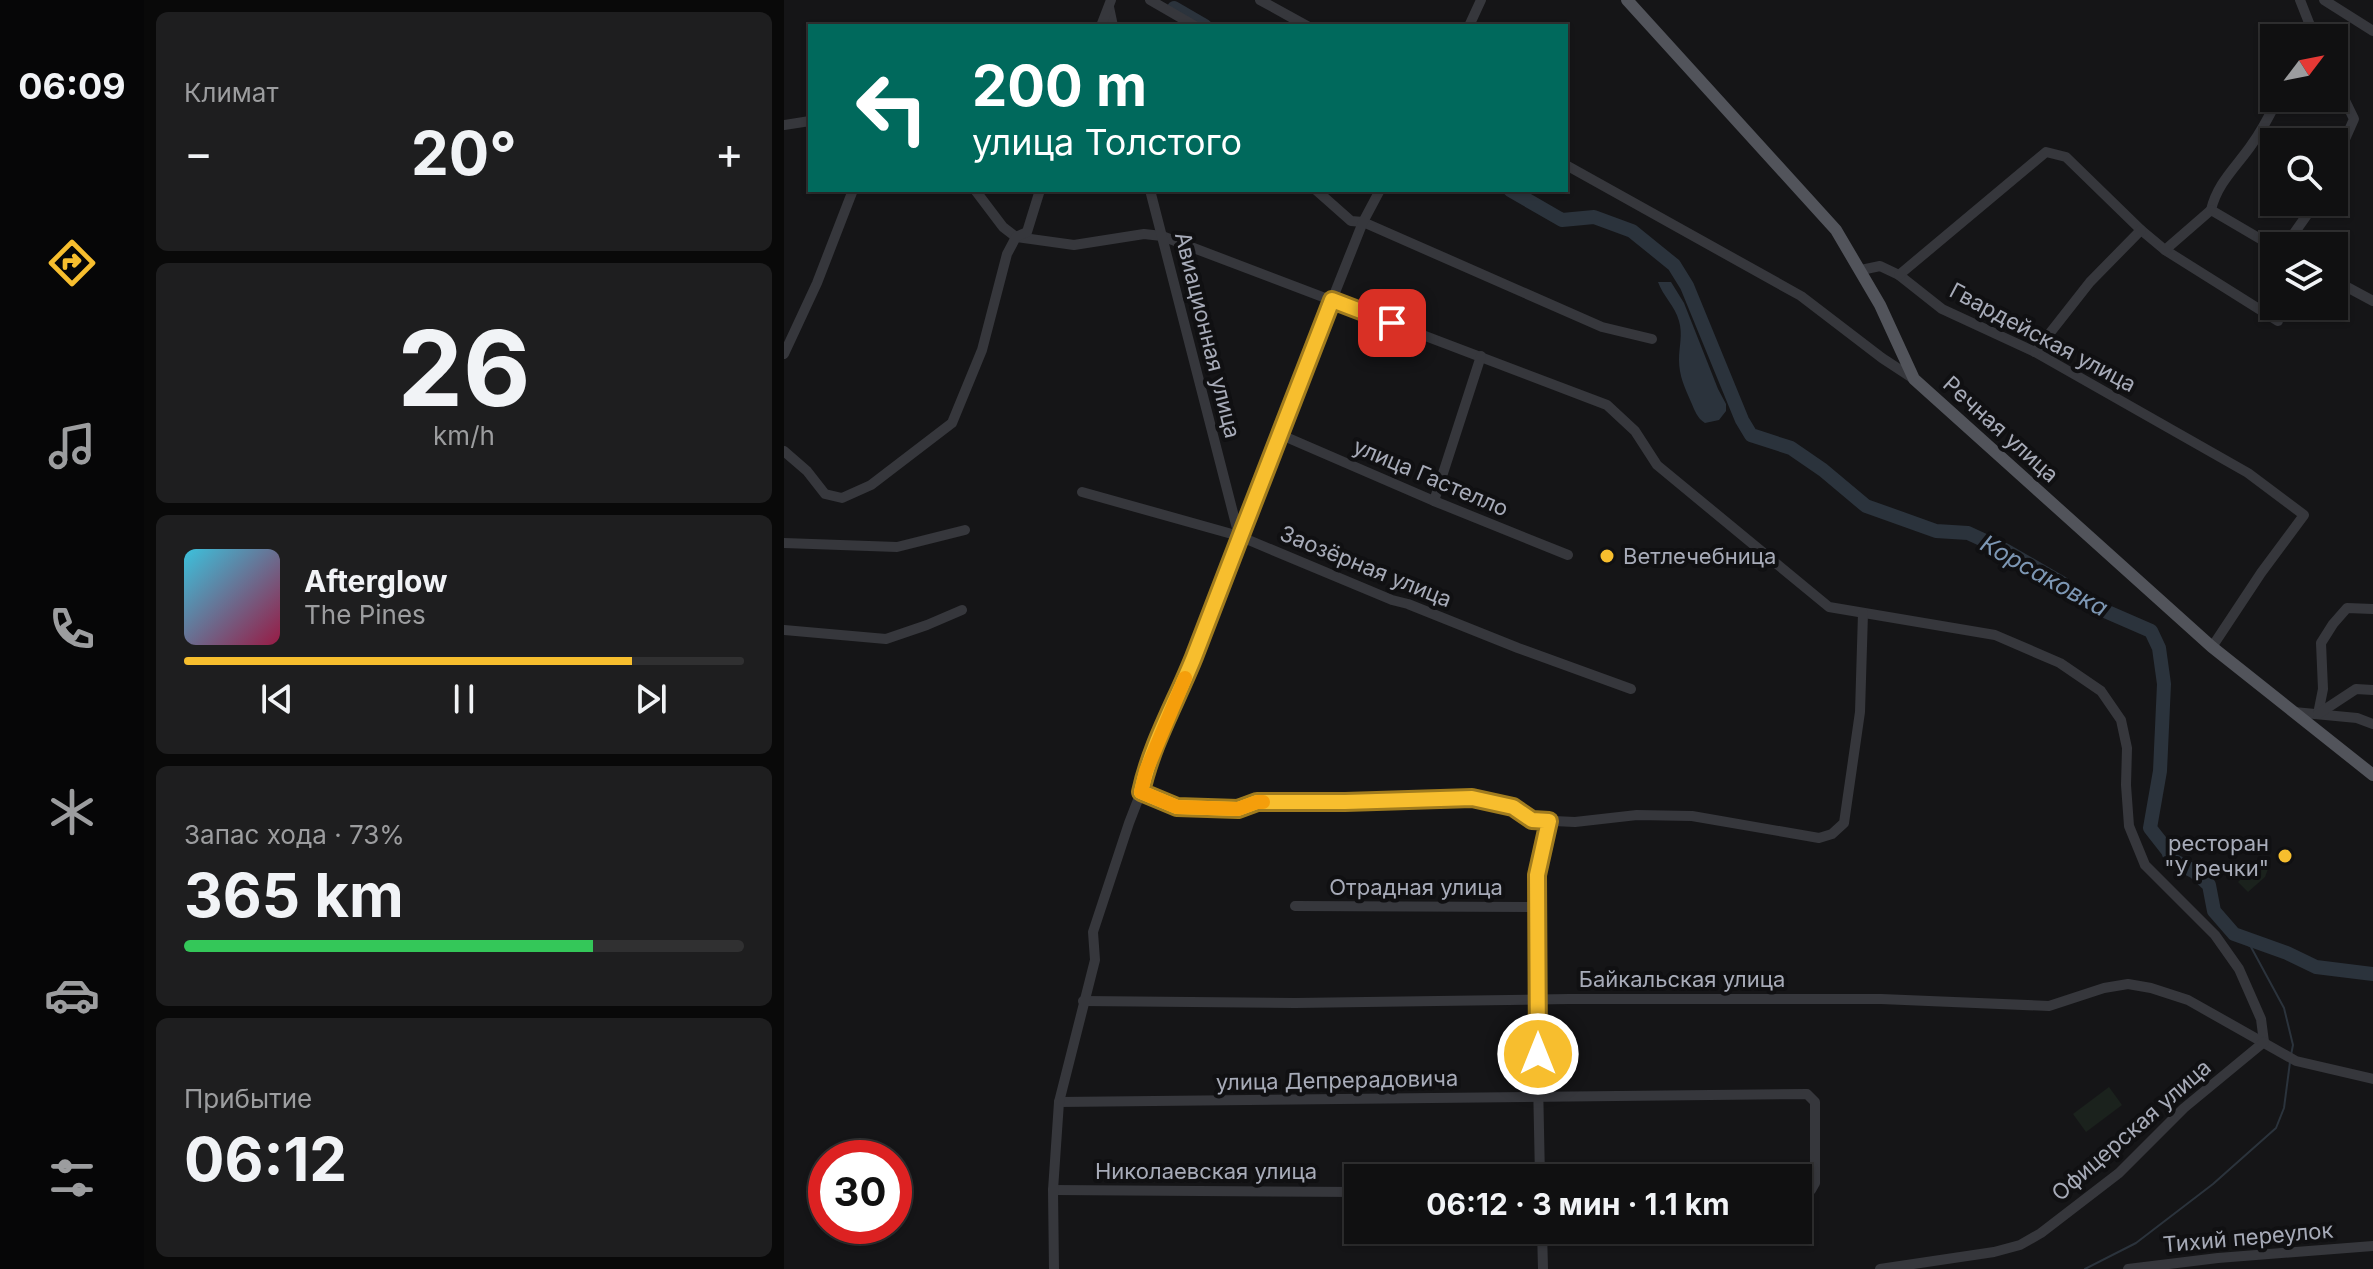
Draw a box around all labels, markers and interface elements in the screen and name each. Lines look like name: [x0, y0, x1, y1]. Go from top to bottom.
north arrow: [2260, 24, 2348, 112]
map controls: [2260, 24, 2348, 320]
text: 200 m: [972, 52, 1147, 120]
icon: left: [840, 56, 944, 160]
text: 06:09: [18, 64, 126, 108]
text: Климат: [184, 77, 279, 108]
text: 20°: [411, 117, 517, 189]
text: улица Толстого: [972, 120, 1242, 164]
text: −: [184, 126, 213, 180]
text: +: [715, 126, 744, 180]
button: search: [2260, 128, 2348, 216]
street label: Авиационная улица: [1170, 229, 1246, 441]
button: layers: [2260, 232, 2348, 320]
icon: directions: [44, 235, 100, 291]
street label: Гвардейская улица: [1945, 277, 2141, 397]
pin: [1358, 289, 1426, 357]
icon: arrive: [1370, 301, 1414, 345]
text: 26: [397, 305, 531, 431]
street label: Речная улица: [1938, 371, 2064, 487]
icon: music: [44, 418, 100, 474]
text: km/h: [433, 420, 495, 451]
street label: улица Гастелло: [1350, 433, 1512, 521]
street label: Заозёрная улица: [1276, 520, 1456, 612]
water label: Корсаковка: [1975, 529, 2113, 622]
place label: Ветлечебница: [1623, 543, 1776, 569]
marker: Ветлечебница: [1598, 547, 1616, 565]
text: Afterglow: [304, 563, 448, 599]
text: The Pines: [304, 599, 426, 630]
icon: phone: [44, 601, 100, 657]
icon: previous: [255, 677, 299, 721]
icon: pause: [442, 677, 486, 721]
icon: next: [629, 677, 673, 721]
icon: climate: [44, 784, 100, 840]
text: Запас хода · 73%: [184, 819, 405, 850]
place label: ресторан "У речки": [2164, 830, 2269, 881]
marker: ресторан "У речки": [2276, 847, 2294, 865]
text: 365 km: [184, 859, 404, 931]
street label: Отрадная улица: [1329, 874, 1503, 900]
street label: Байкальская улица: [1579, 966, 1785, 992]
icon: car: [44, 967, 100, 1023]
position arrow: [1496, 1012, 1580, 1096]
street label: Офицерская улица: [2046, 1054, 2216, 1206]
street label: улица Депрерадовича: [1216, 1065, 1458, 1095]
text: Прибытие: [184, 1083, 312, 1114]
text: 06:12: [184, 1123, 347, 1195]
speed limit sign: 30: [808, 1140, 912, 1244]
icon: filters: [44, 1150, 100, 1206]
street label: Николаевская улица: [1095, 1158, 1317, 1184]
text: 06:12 · 3 мин · 1.1 km: [1426, 1186, 1730, 1222]
street label: Тихий переулок: [2162, 1217, 2334, 1257]

